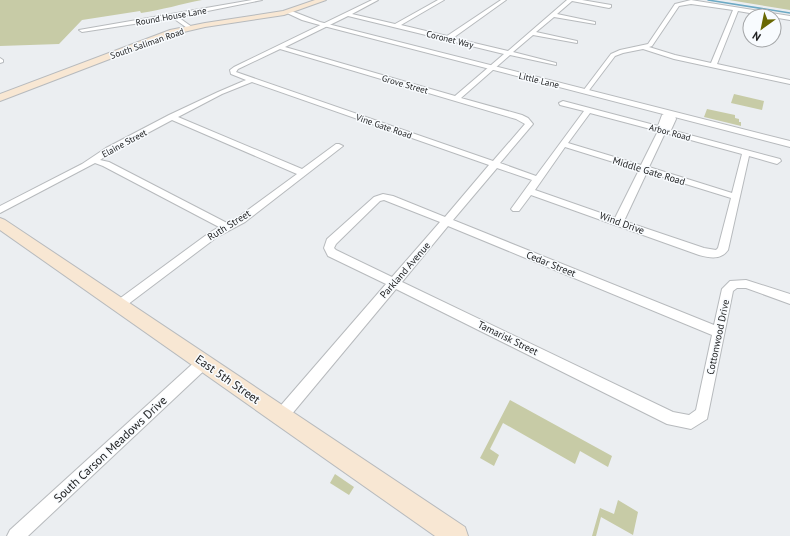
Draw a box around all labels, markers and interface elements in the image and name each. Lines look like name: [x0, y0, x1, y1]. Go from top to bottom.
street label: Round House Lane: [135, 4, 208, 28]
north arrow: [742, 8, 782, 48]
street label: South Saliman Road: [109, 25, 185, 61]
street label: Coronet Way: [425, 28, 475, 50]
text: N: [750, 29, 763, 44]
street label: Little Lane: [518, 70, 561, 90]
street label: Grove Street: [381, 72, 429, 96]
street label: Vine Gate Road: [354, 111, 414, 141]
street label: Arbor Road: [648, 121, 692, 143]
street label: Elaine Street: [100, 127, 148, 159]
street label: Middle Gate Road: [611, 154, 687, 188]
street label: Ruth Street: [205, 206, 253, 243]
street label: Wind Drive: [598, 209, 646, 237]
street label: Parkland Avenue: [377, 239, 433, 301]
street label: Cedar Street: [524, 248, 578, 280]
street label: Cottonwood Drive: [704, 298, 732, 376]
street label: Tamarisk Street: [476, 318, 541, 358]
street label: East 5th Street: [193, 351, 263, 407]
street label: South Carson Meadows Drive: [50, 393, 170, 505]

